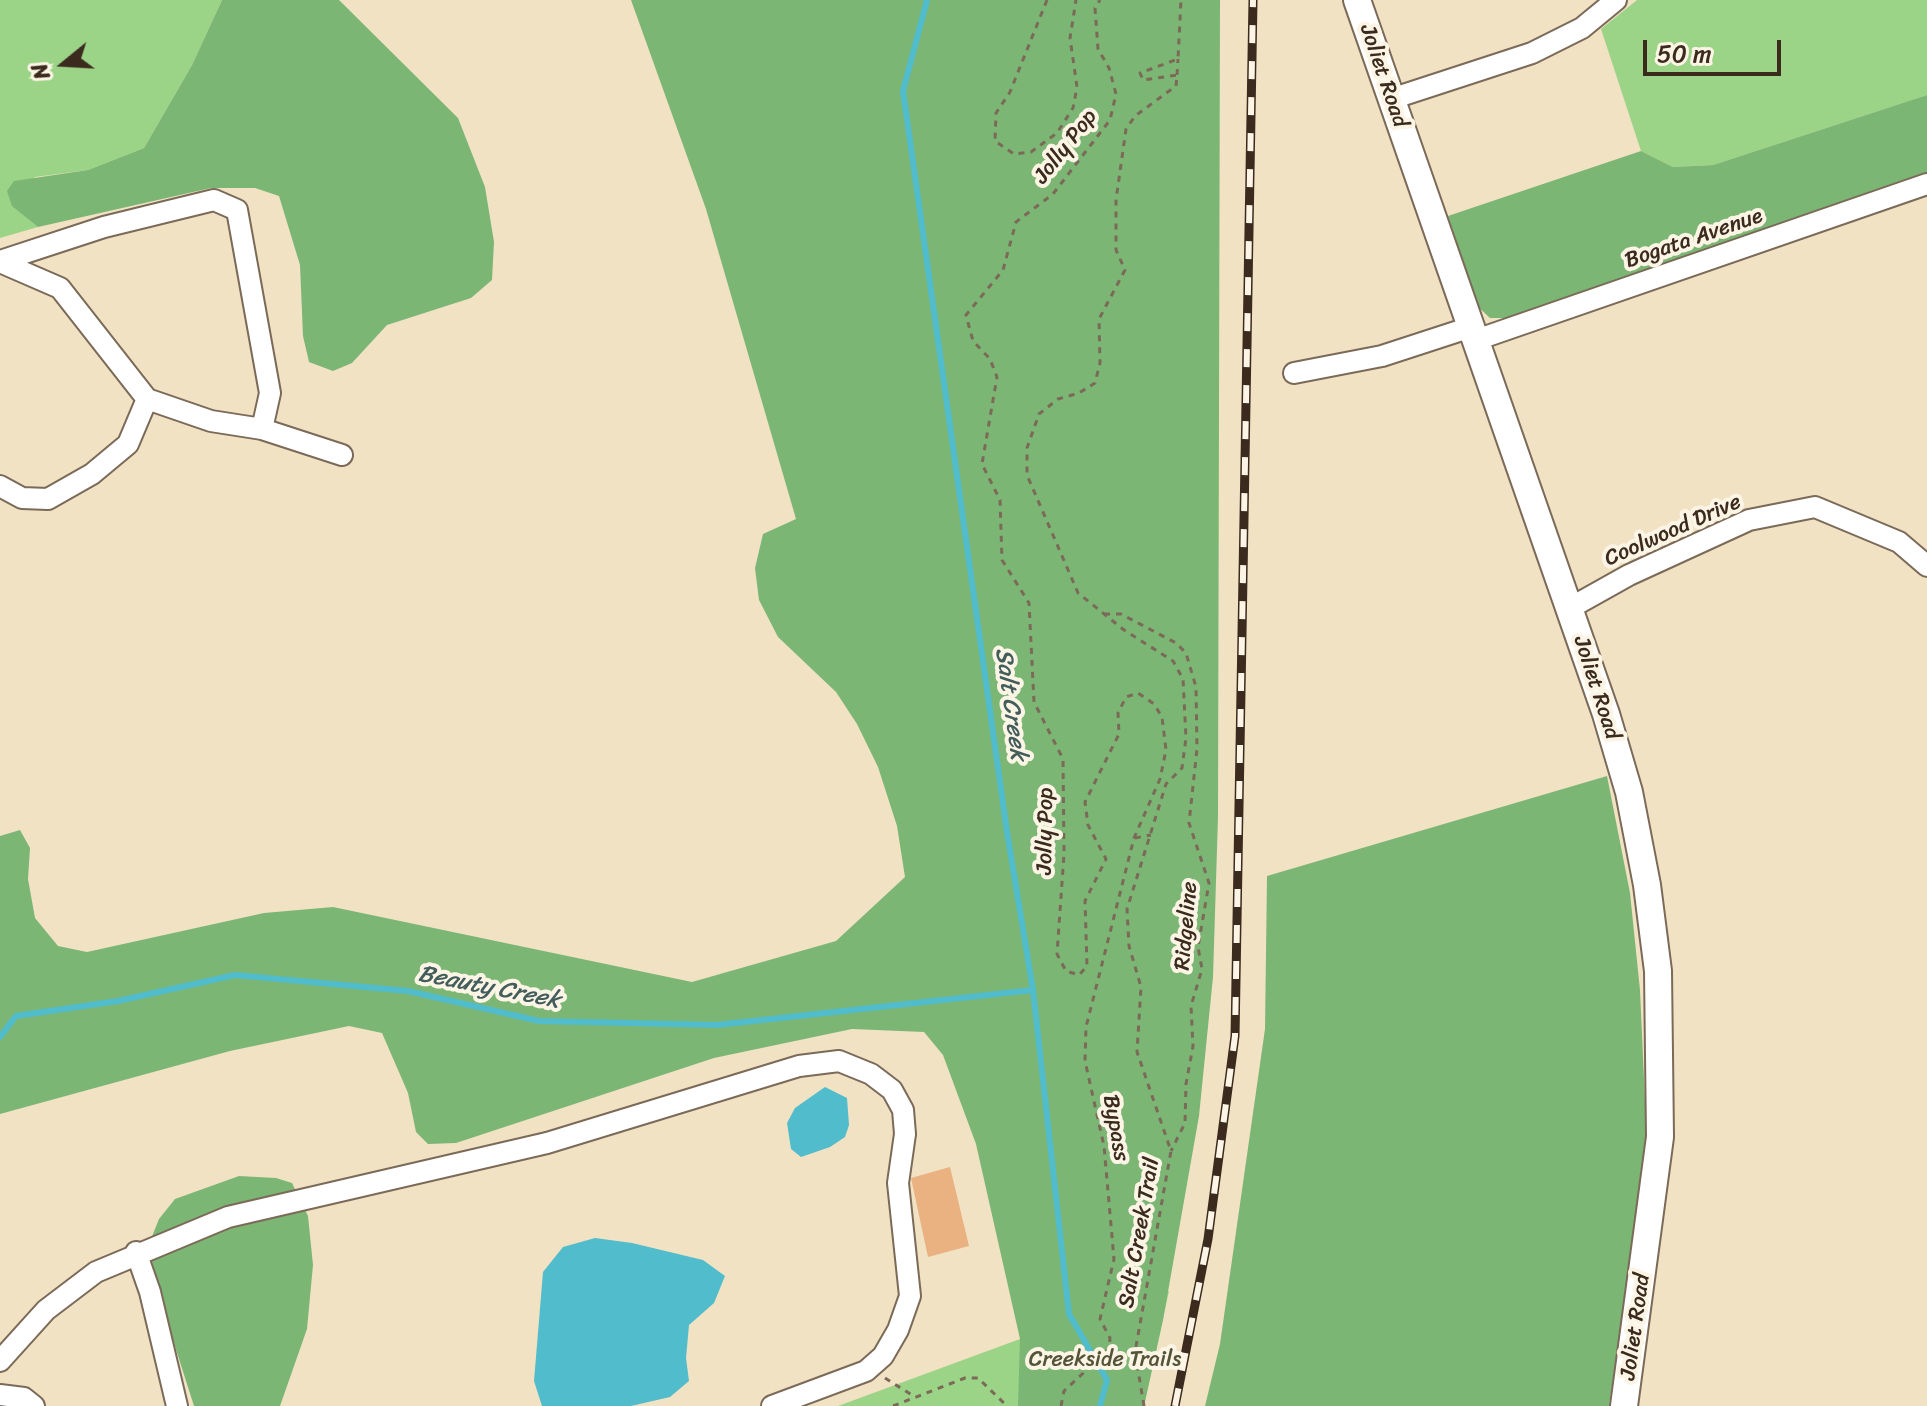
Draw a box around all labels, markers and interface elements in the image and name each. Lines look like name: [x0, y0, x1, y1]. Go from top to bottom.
street label: Joliet Road: [1353, 21, 1413, 131]
north arrow: [24, 24, 104, 104]
scale bar: [1647, 24, 1785, 74]
text: 50 m: [1657, 33, 1712, 75]
text: N: [20, 58, 62, 85]
street label: Jolly Pop: [1029, 105, 1103, 189]
street label: Bogata Avenue: [1622, 203, 1766, 275]
street label: Coolwood Drive: [1601, 489, 1745, 573]
street label: Joliet Road: [1567, 633, 1625, 743]
water label: Salt Creek: [988, 646, 1032, 762]
street label: Jolly Pop: [1032, 787, 1060, 875]
street label: Ridgeline: [1170, 881, 1204, 971]
water label: Beauty Creek: [416, 960, 562, 1016]
street label: Bypass: [1096, 1093, 1134, 1163]
street label: Salt Creek Trail: [1114, 1156, 1166, 1310]
street label: Joliet Road: [1615, 1272, 1657, 1382]
park label: Creekside Trails: [1029, 1347, 1181, 1373]

